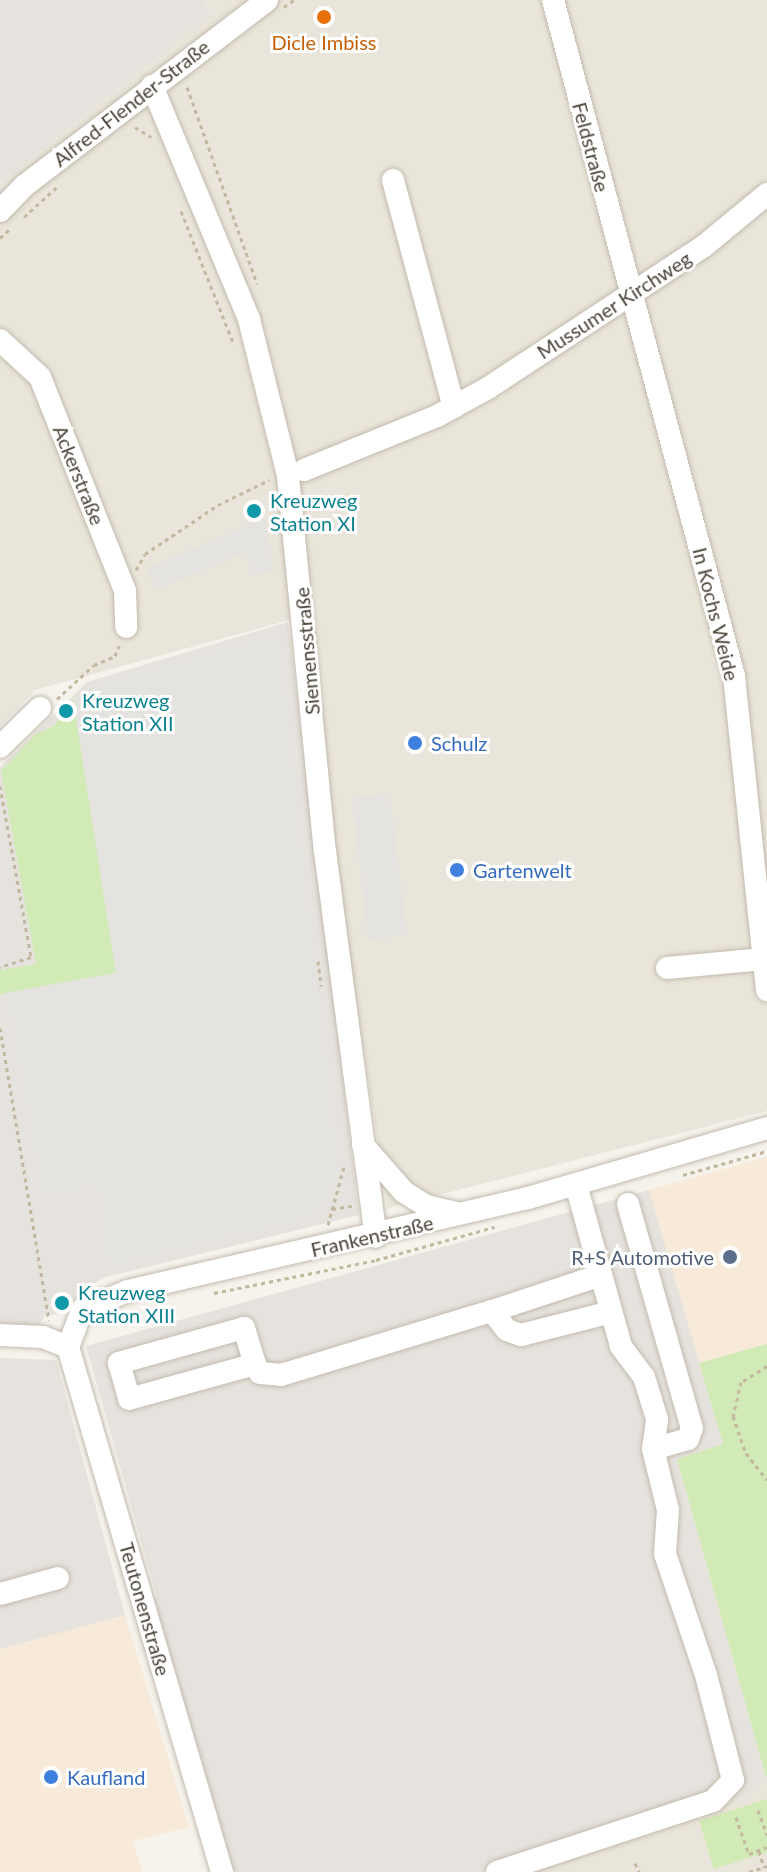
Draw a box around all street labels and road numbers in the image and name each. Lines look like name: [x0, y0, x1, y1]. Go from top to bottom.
street label: Alfred-Flender-Straße: [48, 35, 214, 171]
street label: Feldstraße: [568, 99, 614, 195]
street label: Mussumer Kirchweg: [532, 246, 696, 364]
street label: Ackerstraße: [48, 422, 110, 528]
street label: In Kochs Weide: [688, 545, 744, 683]
street label: Siemensstraße: [289, 586, 325, 716]
street label: Frankenstraße: [308, 1210, 436, 1262]
street label: Teutonenstraße: [115, 1540, 175, 1678]

